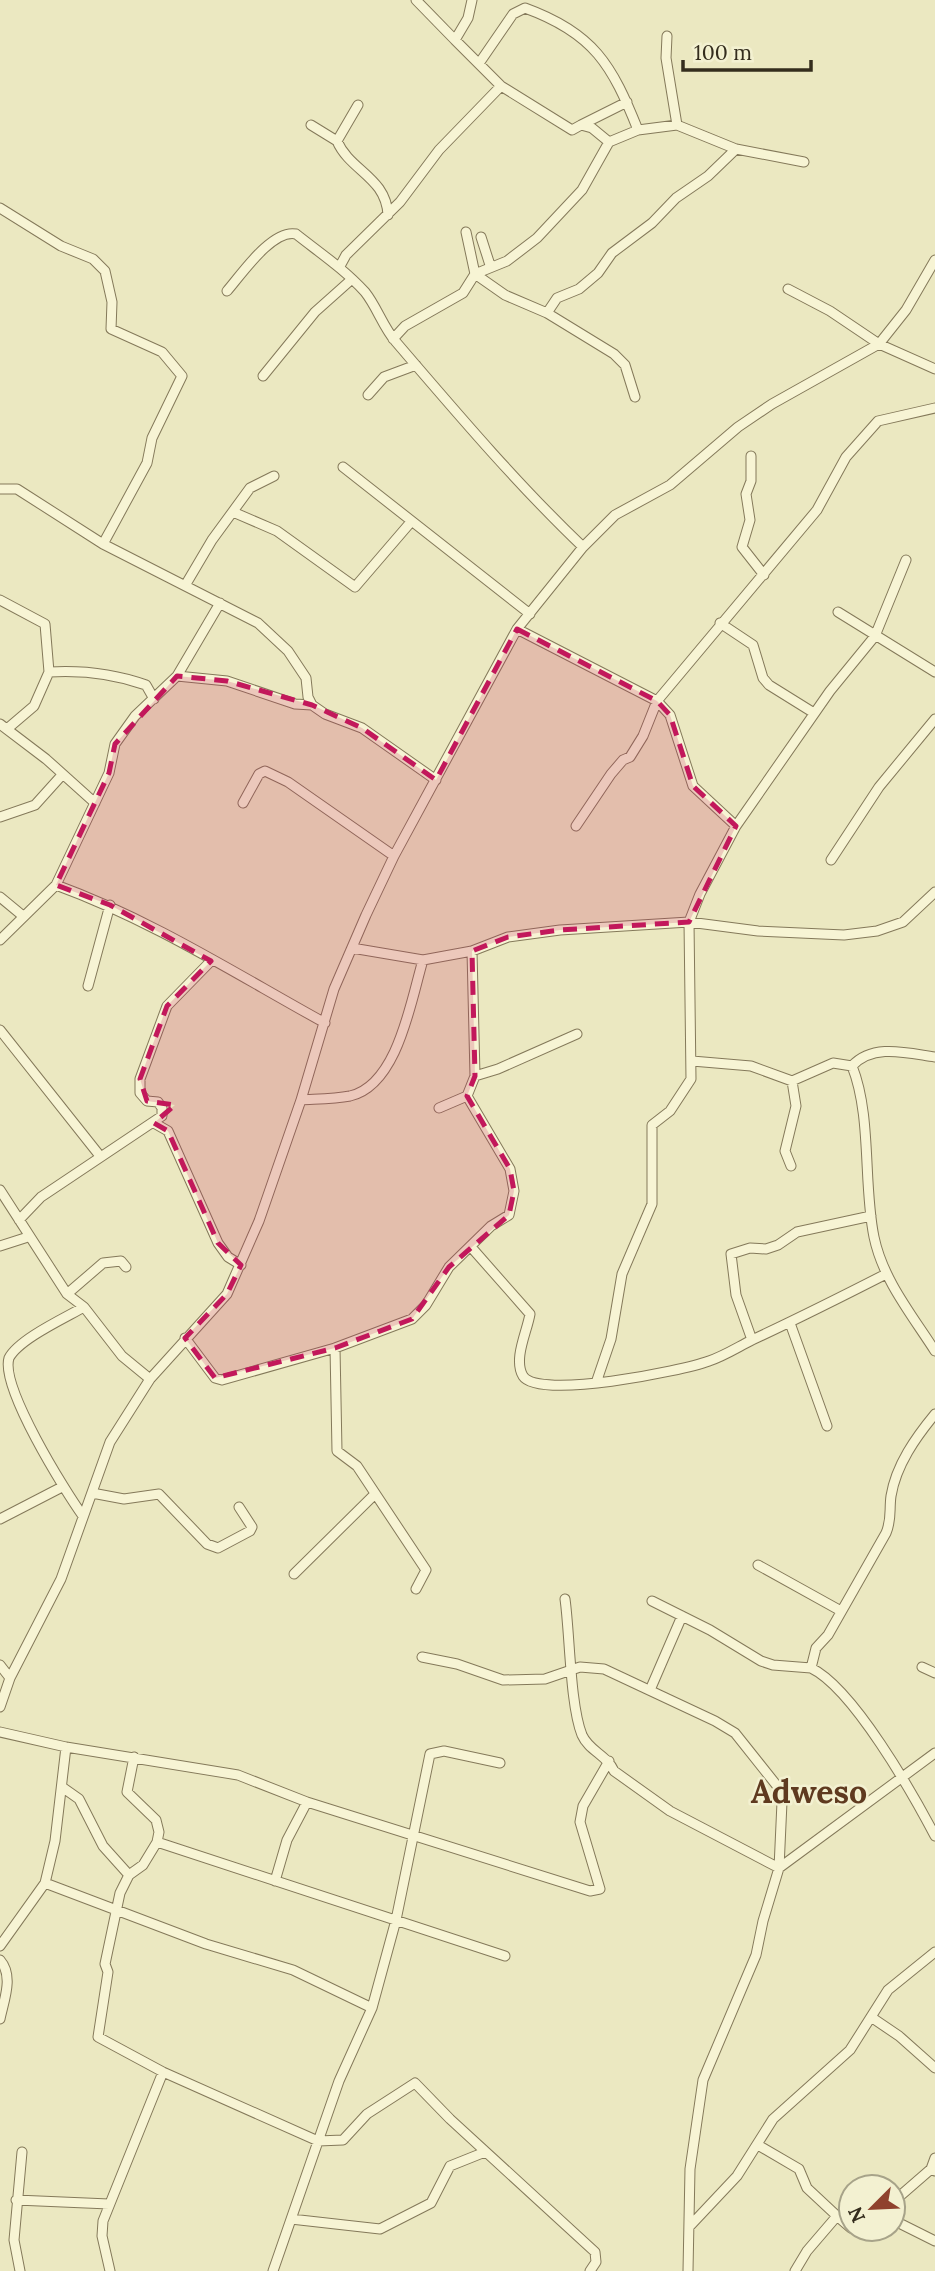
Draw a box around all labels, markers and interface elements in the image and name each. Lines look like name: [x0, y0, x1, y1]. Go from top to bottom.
scale bar: [683, 28, 811, 72]
text: 100 m: [694, 39, 752, 66]
district label: Adweso: [751, 1771, 867, 1812]
north arrow: [837, 2173, 907, 2243]
text: N: [842, 2203, 870, 2227]

